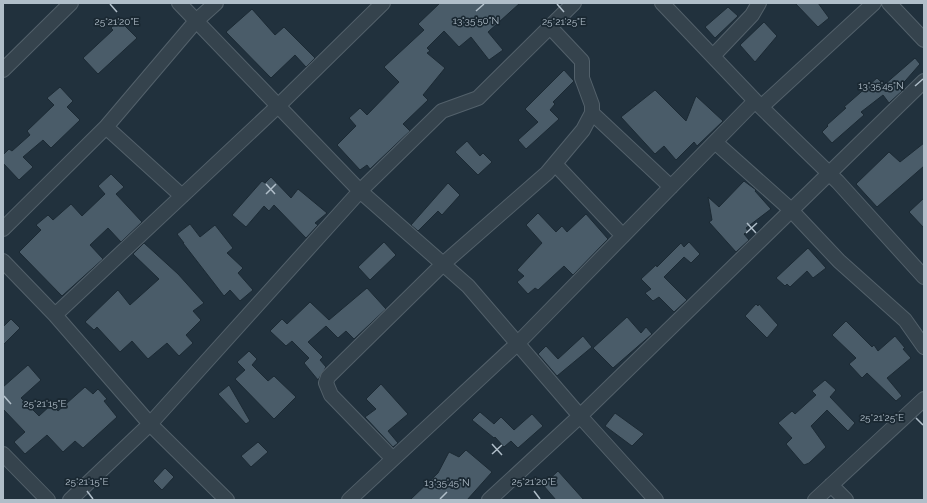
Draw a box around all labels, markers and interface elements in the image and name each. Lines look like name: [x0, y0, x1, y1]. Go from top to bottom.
text: 13°35'50"N: [453, 15, 499, 26]
text: 25°21'20"E: [95, 16, 139, 27]
text: 25°21'25"E: [542, 16, 586, 27]
text: 13°35'45"N: [858, 80, 904, 91]
text: 25°21'15"E: [23, 398, 67, 409]
text: 25°21'25"E: [860, 412, 904, 423]
text: 25°21'15"E: [65, 476, 109, 487]
text: 25°21'20"E: [512, 476, 556, 487]
text: 13°35'45"N: [424, 477, 470, 488]

